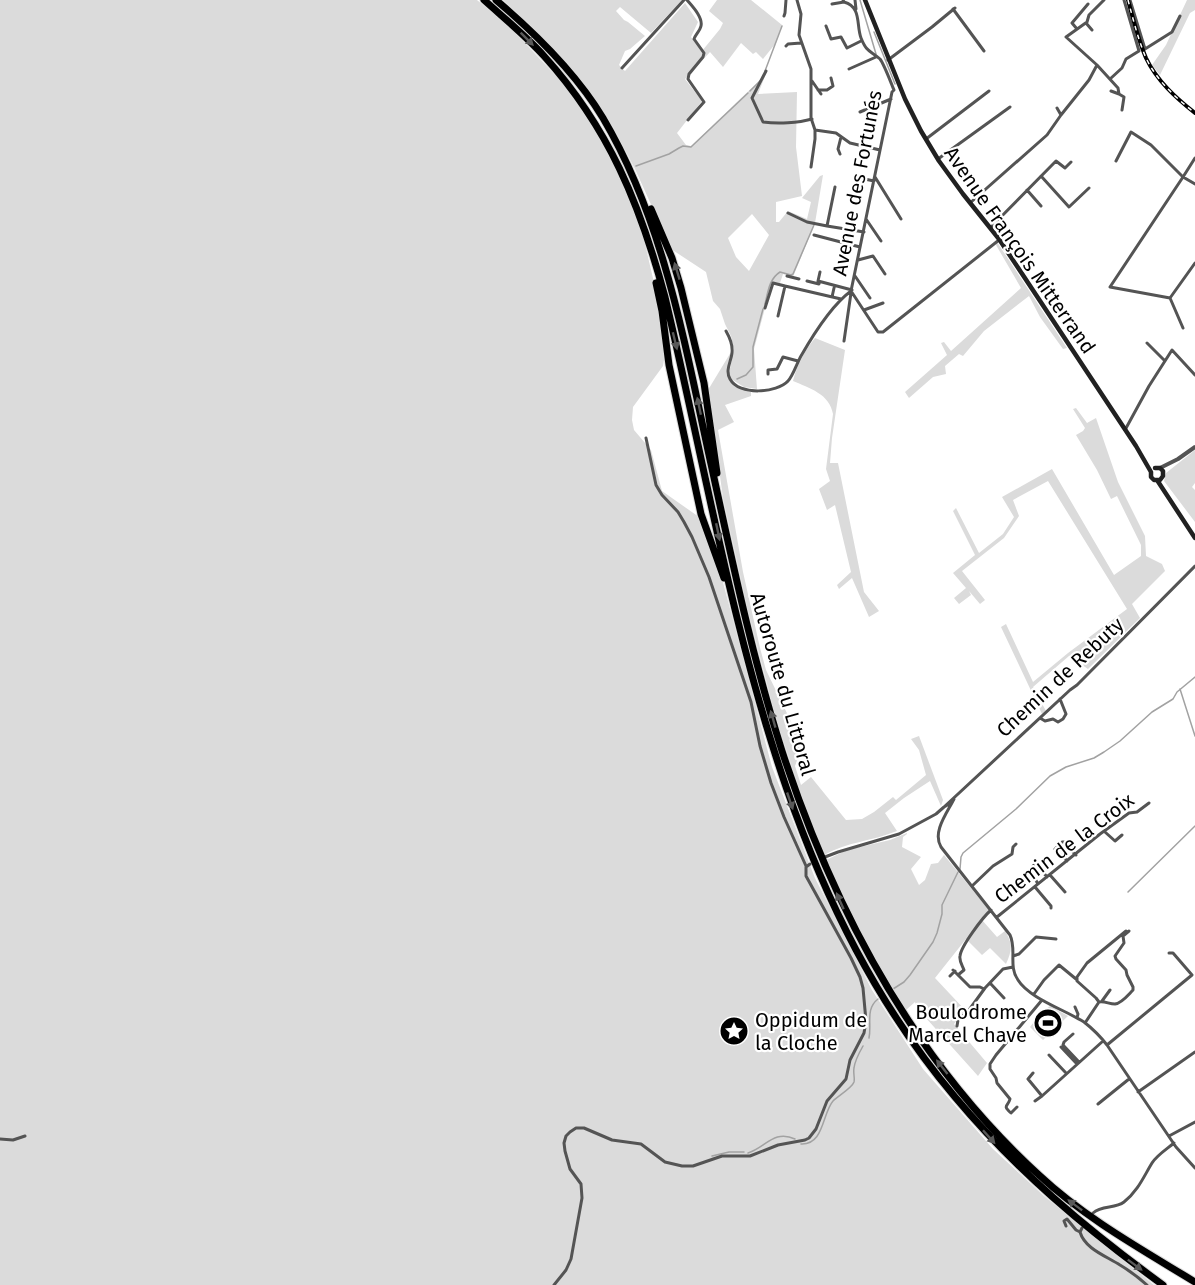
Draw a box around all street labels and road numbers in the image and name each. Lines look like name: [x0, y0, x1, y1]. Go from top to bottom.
street label: Avenue des Fortunés: [827, 88, 887, 278]
street label: Avenue François Mitterrand: [938, 142, 1101, 359]
street label: Autoroute du Littoral: [745, 590, 821, 778]
street label: Chemin de Rebuty: [992, 612, 1129, 742]
street label: Chemin de la Croix: [989, 788, 1139, 908]

